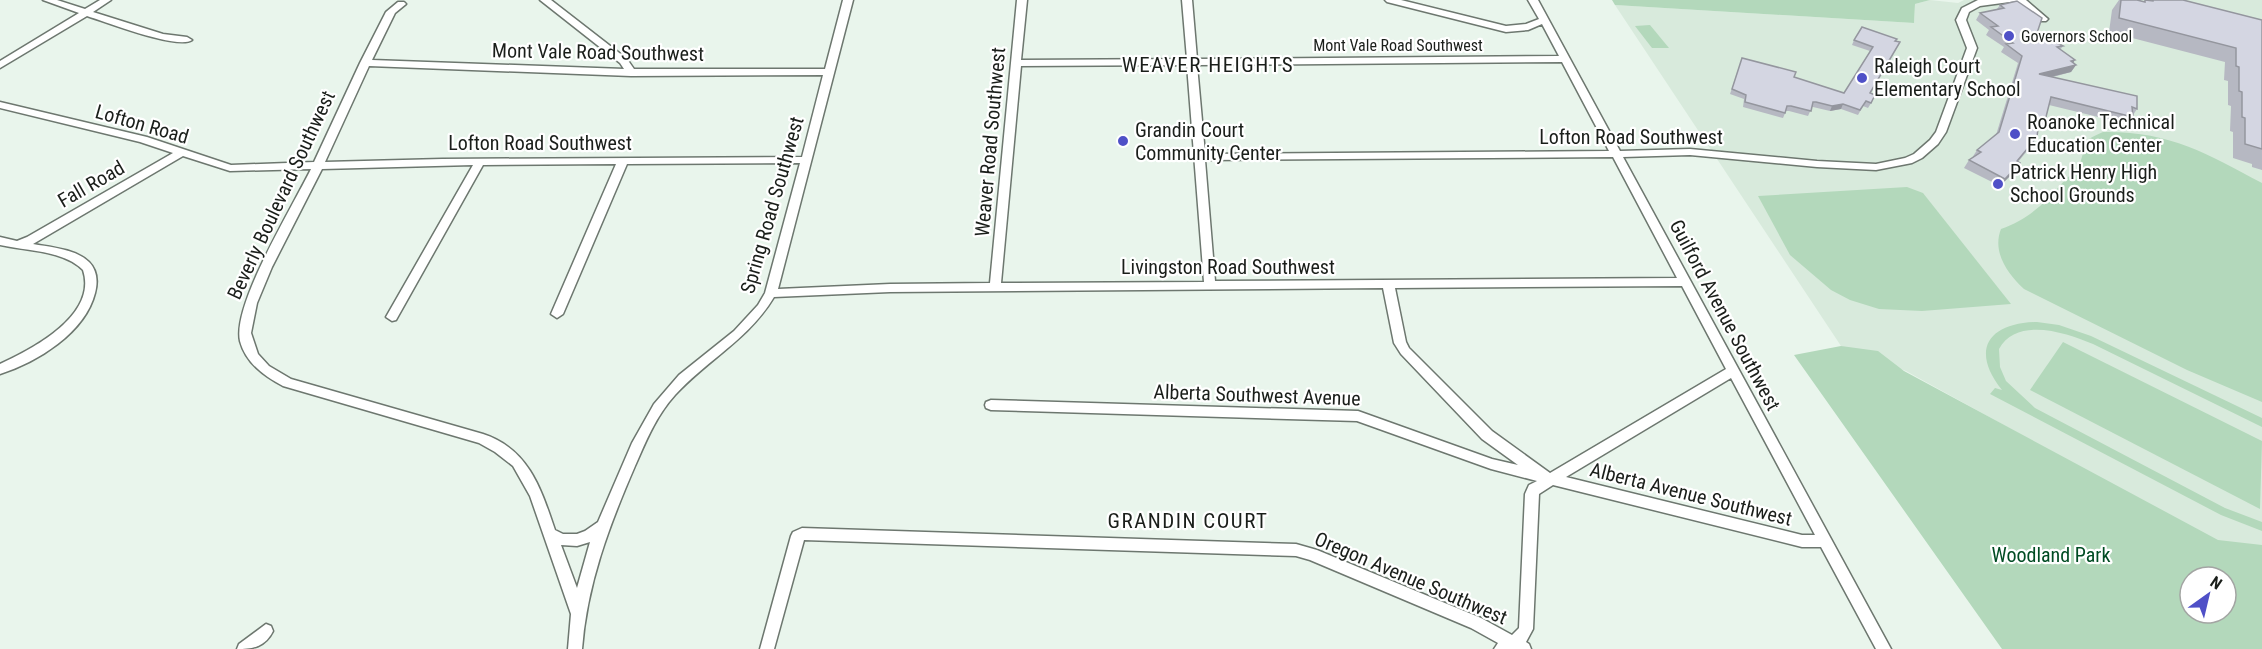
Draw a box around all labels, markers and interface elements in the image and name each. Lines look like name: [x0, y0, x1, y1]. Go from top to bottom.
place label: Governors School: [2021, 27, 2132, 46]
marker: Governors School: [2002, 29, 2016, 43]
street label: Mont Vale Road Southwest: [1313, 36, 1483, 55]
street label: Mont Vale Road Southwest: [492, 38, 704, 66]
street label: Weaver Road Southwest: [970, 46, 1010, 238]
district label: WEAVER HEIGHTS: [1122, 53, 1294, 77]
place label: Raleigh Court Elementary School: [1874, 54, 2021, 101]
marker: Raleigh Court Elementary School: [1855, 71, 1869, 85]
street label: Beverly Boulevard Southwest: [222, 87, 340, 303]
street label: Lofton Road: [93, 99, 191, 149]
place label: Roanoke Technical Education Center: [2027, 110, 2175, 157]
street label: Spring Road Southwest: [735, 114, 809, 296]
place label: Grandin Court Community Center: [1135, 118, 1281, 165]
street label: Lofton Road Southwest: [1539, 125, 1723, 149]
marker: Roanoke Technical Education Center: [2008, 127, 2022, 141]
street label: Lofton Road Southwest: [448, 131, 632, 155]
marker: Grandin Court Community Center: [1116, 134, 1130, 148]
street label: Fall Road: [53, 155, 129, 213]
place label: Patrick Henry High School Grounds: [2010, 160, 2157, 207]
marker: Patrick Henry High School Grounds: [1991, 177, 2005, 191]
street label: Guilford Avenue Southwest: [1664, 215, 1786, 415]
street label: Livingston Road Southwest: [1121, 255, 1335, 279]
street label: Alberta Southwest Avenue: [1153, 379, 1361, 411]
street label: Alberta Avenue Southwest: [1588, 457, 1795, 531]
district label: GRANDIN COURT: [1108, 509, 1268, 533]
street label: Oregon Avenue Southwest: [1311, 527, 1511, 629]
park label: Woodland Park: [1992, 543, 2110, 567]
north arrow: [2178, 565, 2238, 625]
text: N: [2207, 572, 2225, 594]

